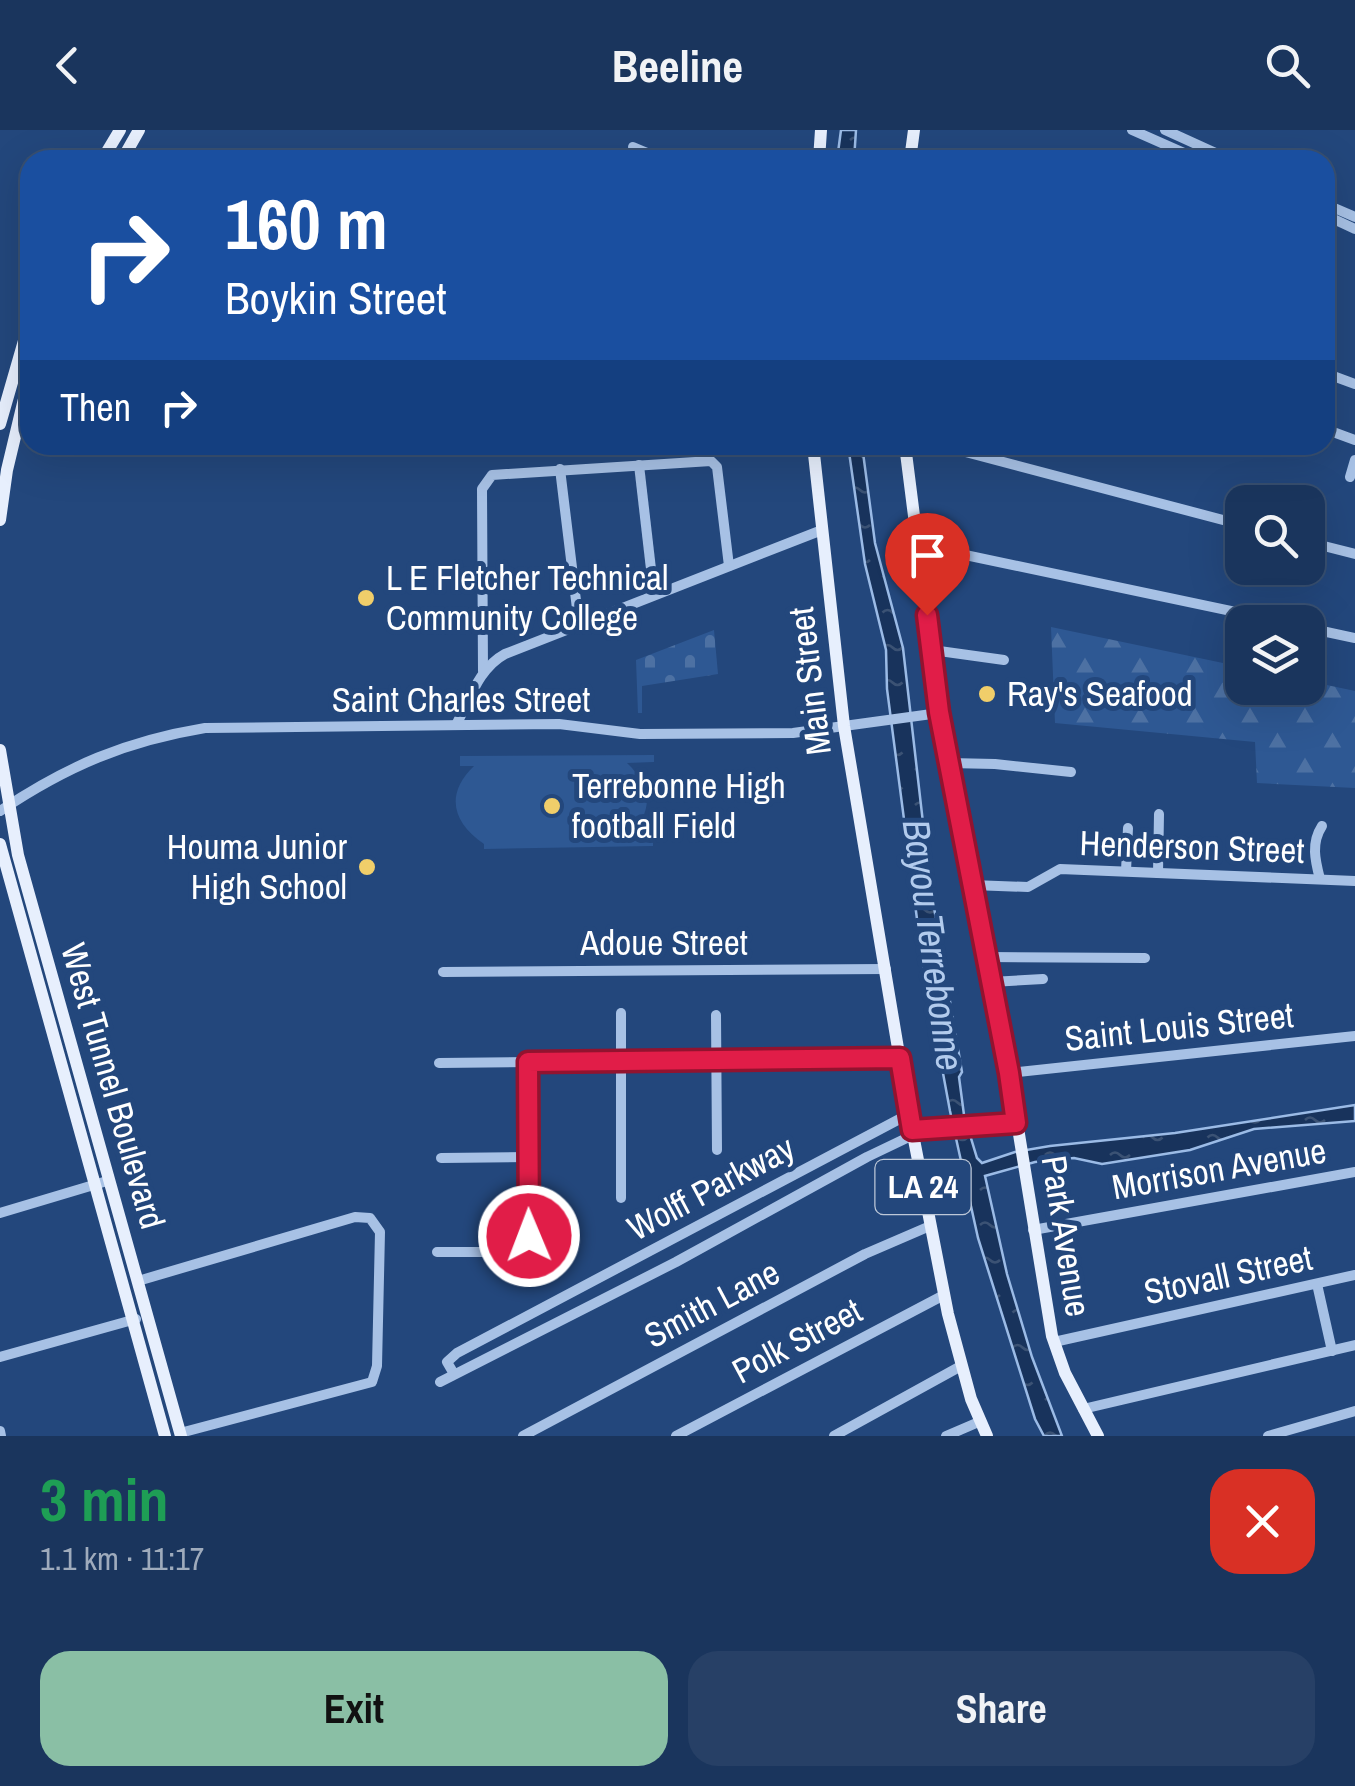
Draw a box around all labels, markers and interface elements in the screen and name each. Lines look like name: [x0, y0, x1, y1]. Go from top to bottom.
text: Beeline: [612, 35, 743, 96]
icon: back: [40, 38, 95, 93]
icon: search: [1260, 38, 1315, 93]
text: 160 m: [225, 177, 388, 271]
icon: right: [60, 190, 190, 320]
text: Boykin Street: [225, 267, 447, 328]
icon: right: [151, 380, 206, 435]
text: Then: [60, 382, 131, 433]
map controls: [1225, 485, 1325, 705]
button: search: [1225, 485, 1325, 585]
pin: [885, 513, 970, 616]
icon: arrive: [900, 528, 955, 583]
place label: L E Fletcher Technical Community College: [386, 554, 668, 641]
marker: L E Fletcher Technical Community College: [355, 587, 377, 609]
street label: Main Street: [777, 605, 842, 758]
button: layers: [1225, 605, 1325, 705]
place label: Ray's Seafood: [1007, 670, 1193, 717]
street label: Saint Charles Street: [332, 676, 590, 723]
marker: Ray's Seafood: [976, 683, 998, 705]
place label: Terrebonne High football Field: [572, 762, 786, 849]
marker: Terrebonne High football Field: [541, 795, 563, 817]
water label: Bayou Terrebonne: [891, 816, 976, 1074]
street label: Henderson Street: [1079, 819, 1305, 874]
place label: Houma Junior High School: [167, 823, 347, 910]
marker: Houma Junior High School: [356, 856, 378, 878]
street label: Adoue Street: [579, 919, 748, 966]
street label: West Tunnel Boulevard: [50, 938, 177, 1234]
street label: Saint Louis Street: [1062, 991, 1296, 1062]
street label: Wolff Parkway: [619, 1124, 803, 1251]
street label: Morrison Avenue: [1108, 1127, 1330, 1210]
street label: Park Avenue: [1031, 1152, 1102, 1320]
road number: LA 24: [876, 1160, 970, 1214]
position arrow: [477, 1184, 581, 1288]
street label: Stovall Street: [1140, 1234, 1316, 1315]
street label: Smith Lane: [636, 1248, 788, 1359]
street label: Polk Street: [724, 1287, 870, 1394]
text: 3 min: [40, 1459, 169, 1540]
button: close: [1210, 1469, 1315, 1574]
text: 1.1 km · 11:17: [40, 1537, 204, 1580]
button: Exit: [40, 1651, 668, 1766]
button: Share: [688, 1651, 1315, 1766]

